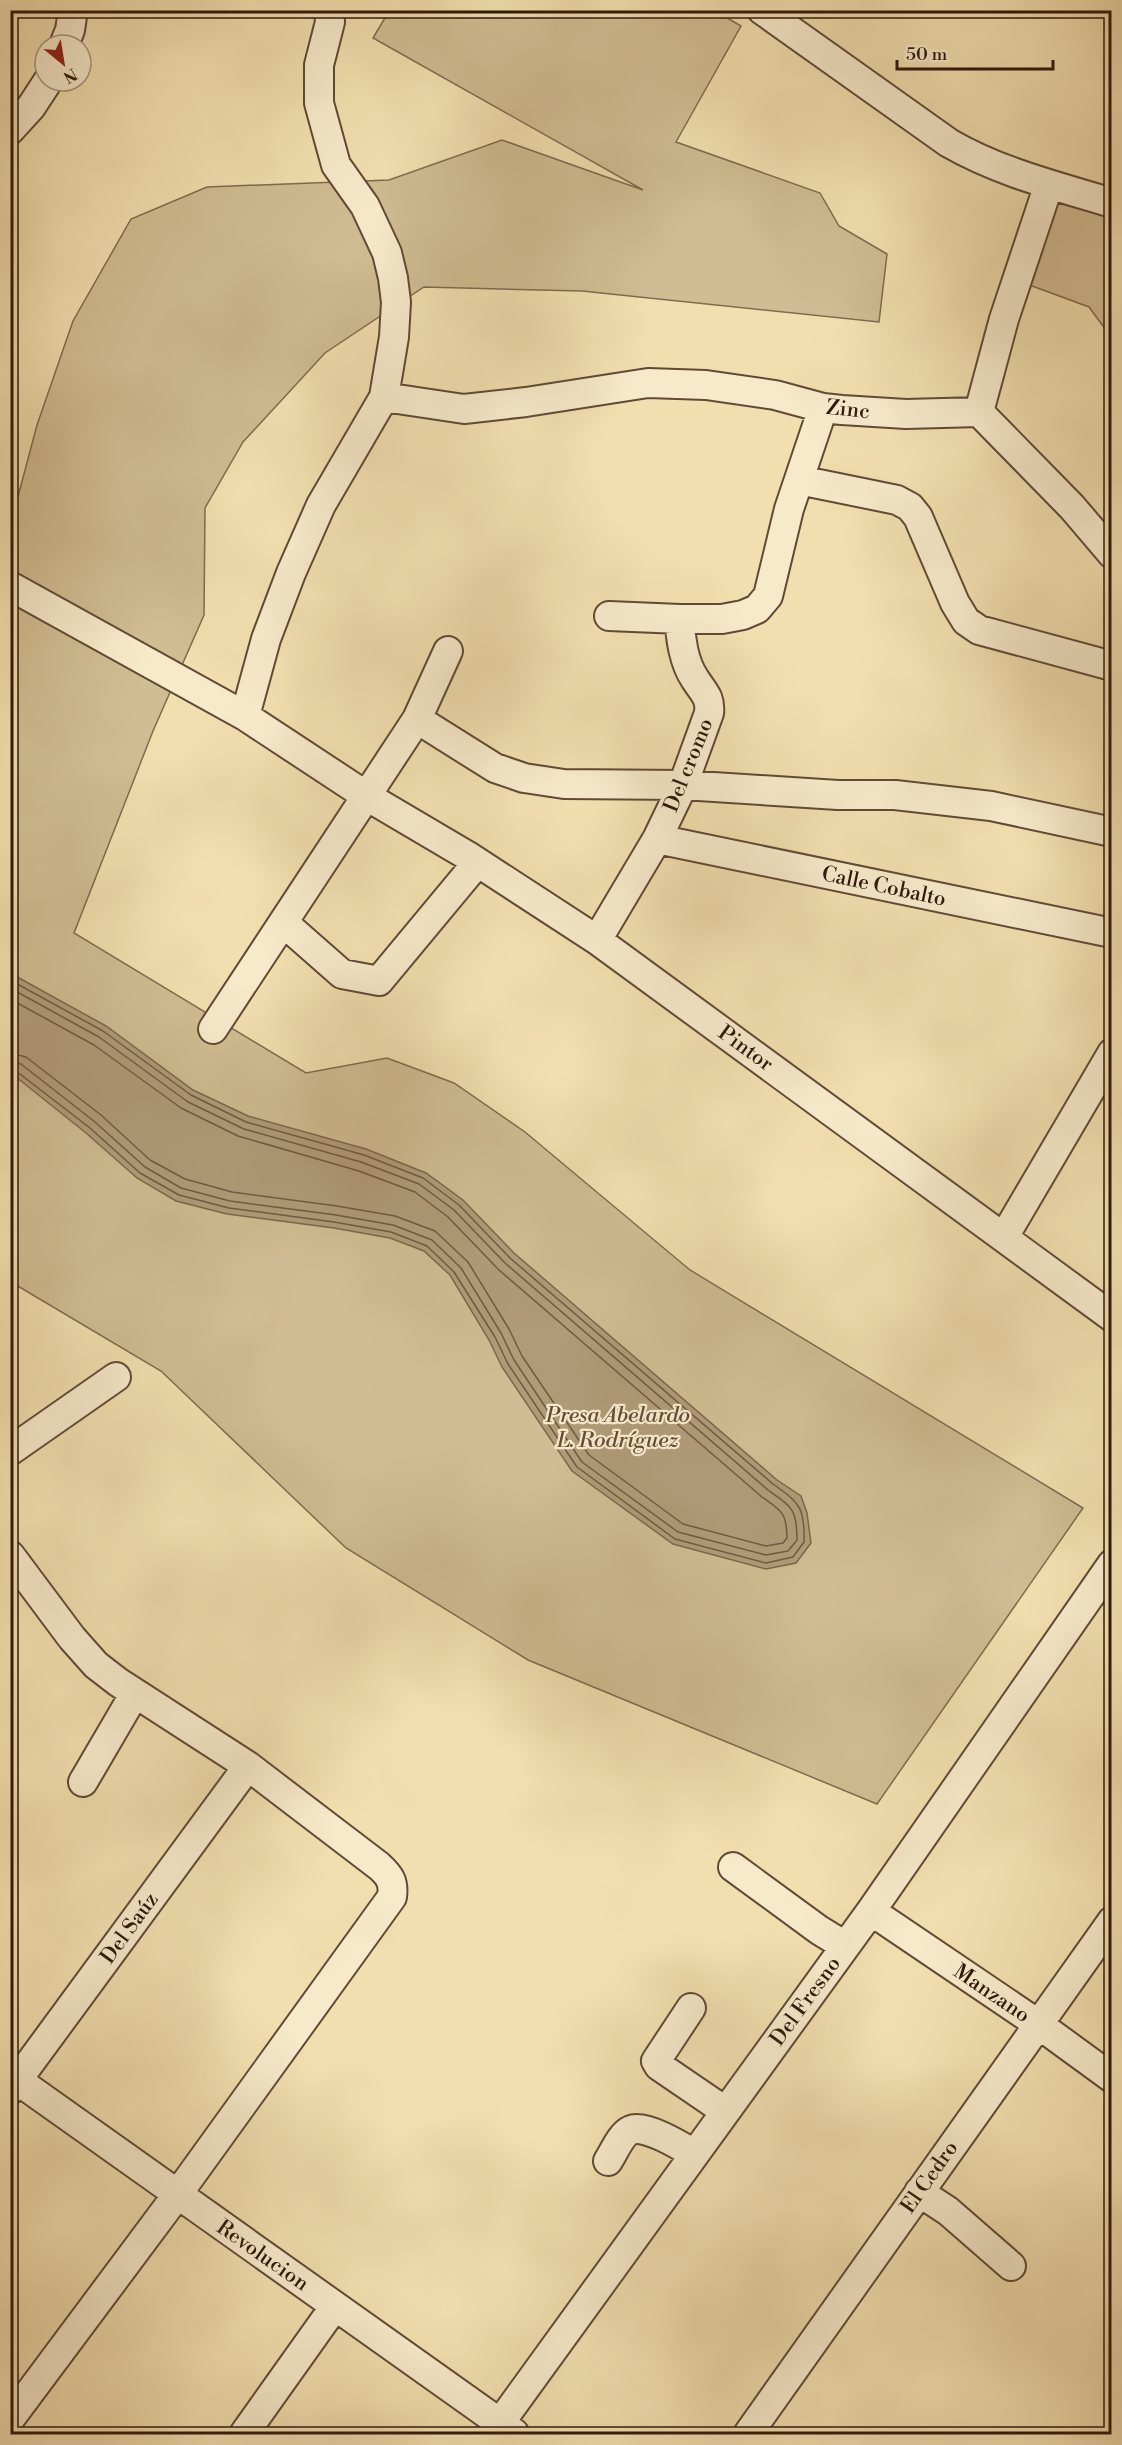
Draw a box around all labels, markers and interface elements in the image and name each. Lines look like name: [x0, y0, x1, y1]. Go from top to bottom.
north arrow: [33, 33, 93, 93]
scale bar: [897, 33, 1053, 71]
text: 50 m: [906, 43, 948, 66]
text: N: [59, 63, 80, 87]
street label: Zinc: [825, 395, 871, 425]
street label: Del cromo: [658, 715, 720, 816]
street label: Calle Cobalto: [819, 861, 948, 913]
street label: Pintor: [713, 1020, 778, 1078]
water label: Presa Abelardo L. Rodríguez: [545, 1402, 690, 1454]
street label: Del Saúz: [95, 1888, 164, 1969]
street label: Del Fresno: [765, 1952, 847, 2051]
street label: Manzano: [948, 1959, 1035, 2029]
street label: El Cedro: [895, 2136, 964, 2219]
street label: Revolucion: [211, 2215, 314, 2297]

